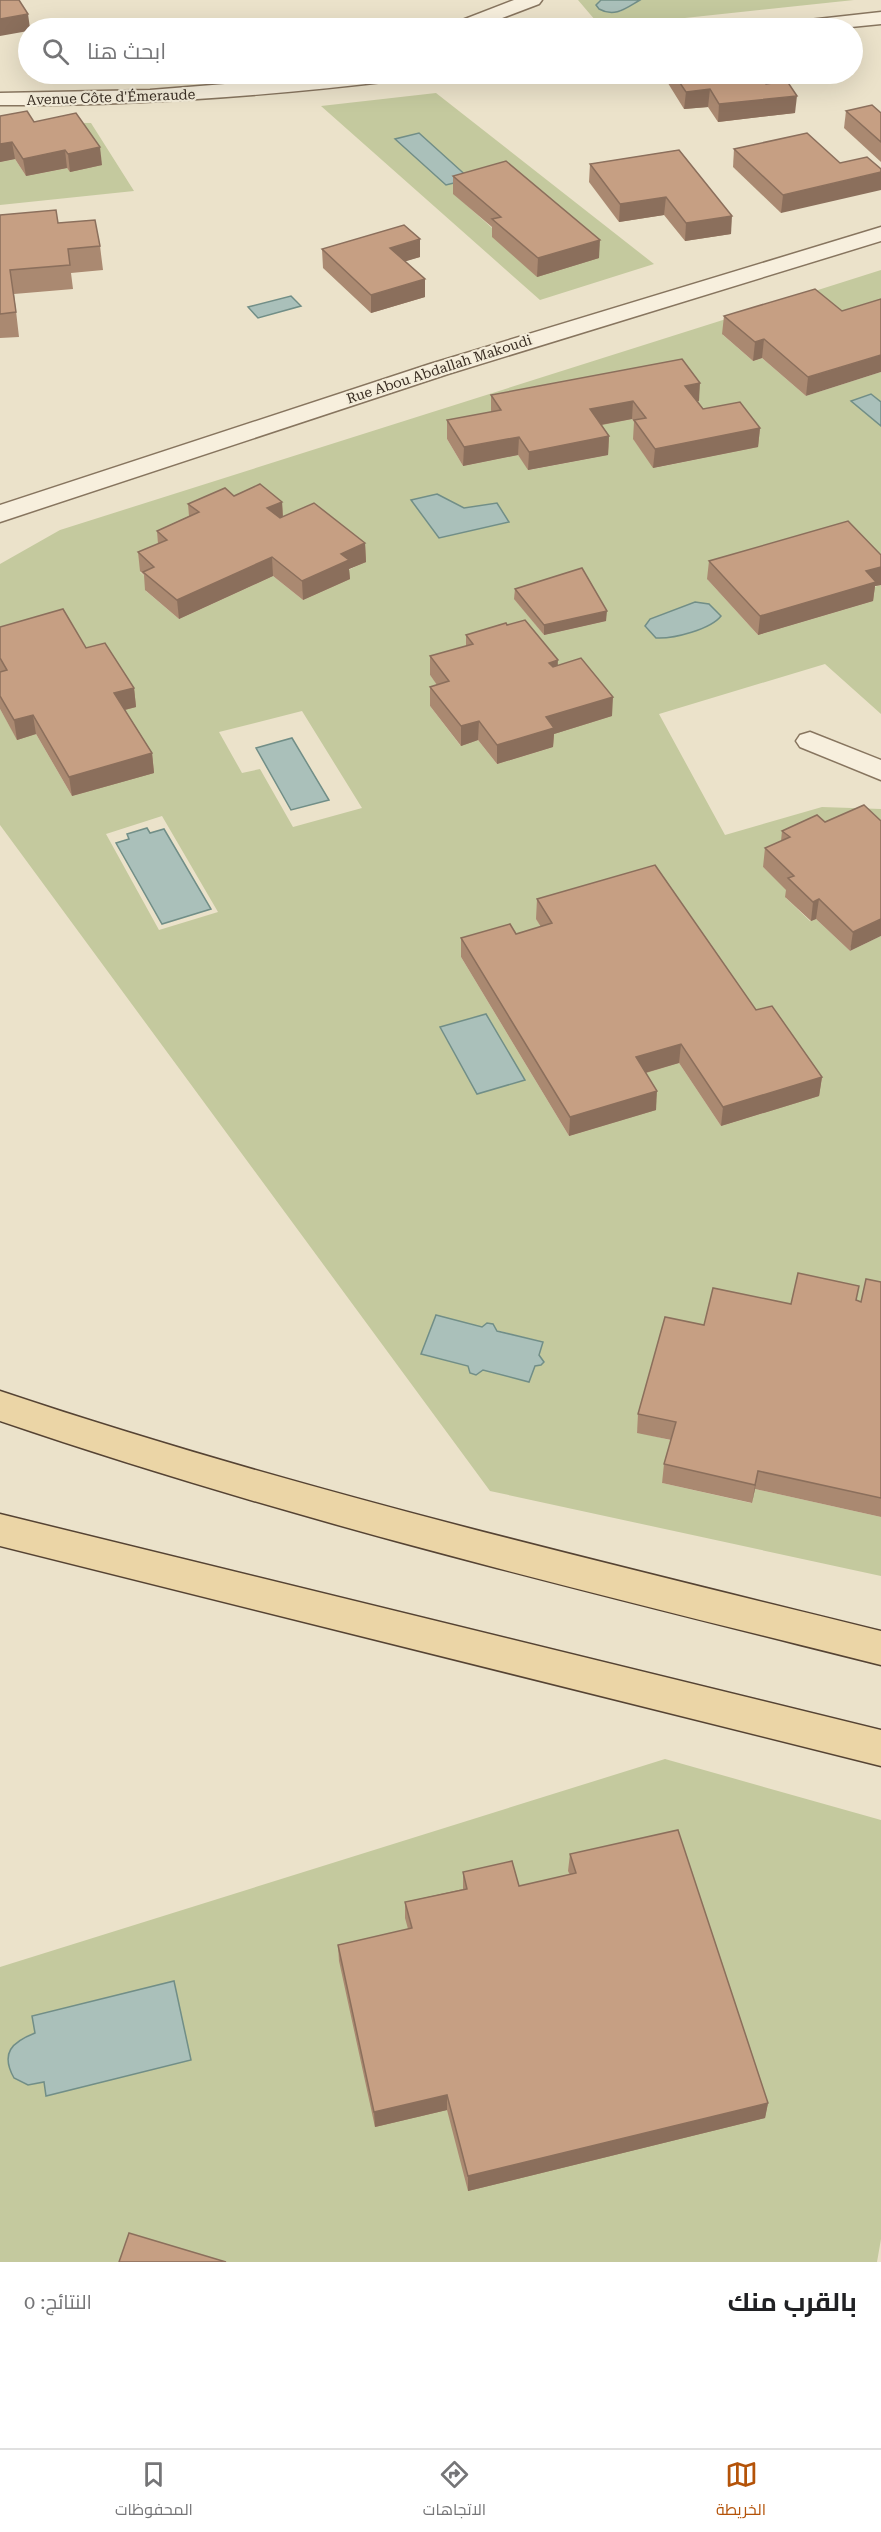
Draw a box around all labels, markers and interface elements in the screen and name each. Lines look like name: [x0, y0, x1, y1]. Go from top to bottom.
search box: [18, 18, 863, 84]
icon: search: [39, 35, 72, 68]
text: ابحث هنا: [87, 39, 166, 64]
street label: Avenue Côte d'Émeraude: [26, 86, 196, 108]
street label: Rue Abou Abdallah Makoudi: [344, 331, 534, 407]
text: بالقرب منك: [728, 2287, 857, 2317]
text: النتائج: 0: [24, 2290, 92, 2314]
tab: المحفوظات: [115, 2458, 193, 2524]
tab: الاتجاهات: [423, 2458, 486, 2524]
tab: الخريطة: [716, 2458, 766, 2524]

